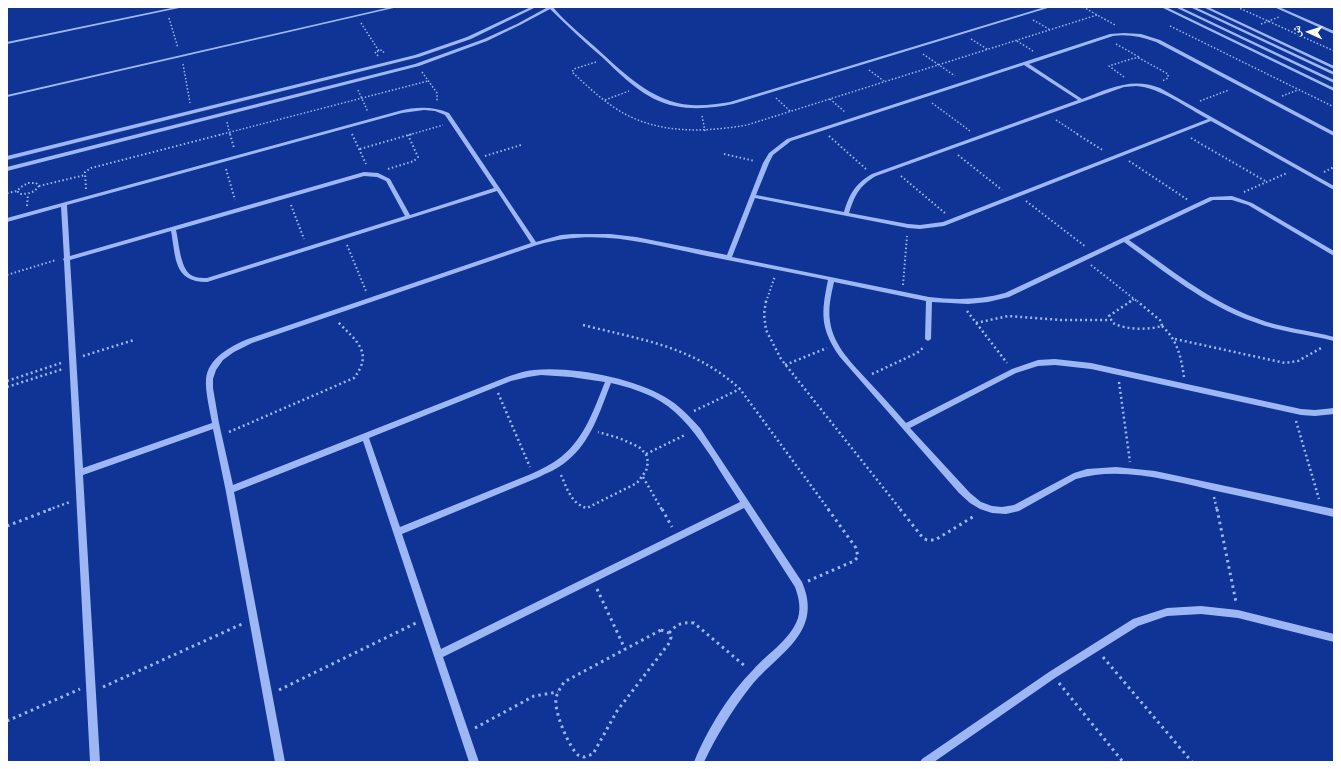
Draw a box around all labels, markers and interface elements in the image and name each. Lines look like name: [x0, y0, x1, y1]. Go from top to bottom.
north arrow: [1289, 12, 1329, 52]
text: ش: [1290, 25, 1303, 38]

